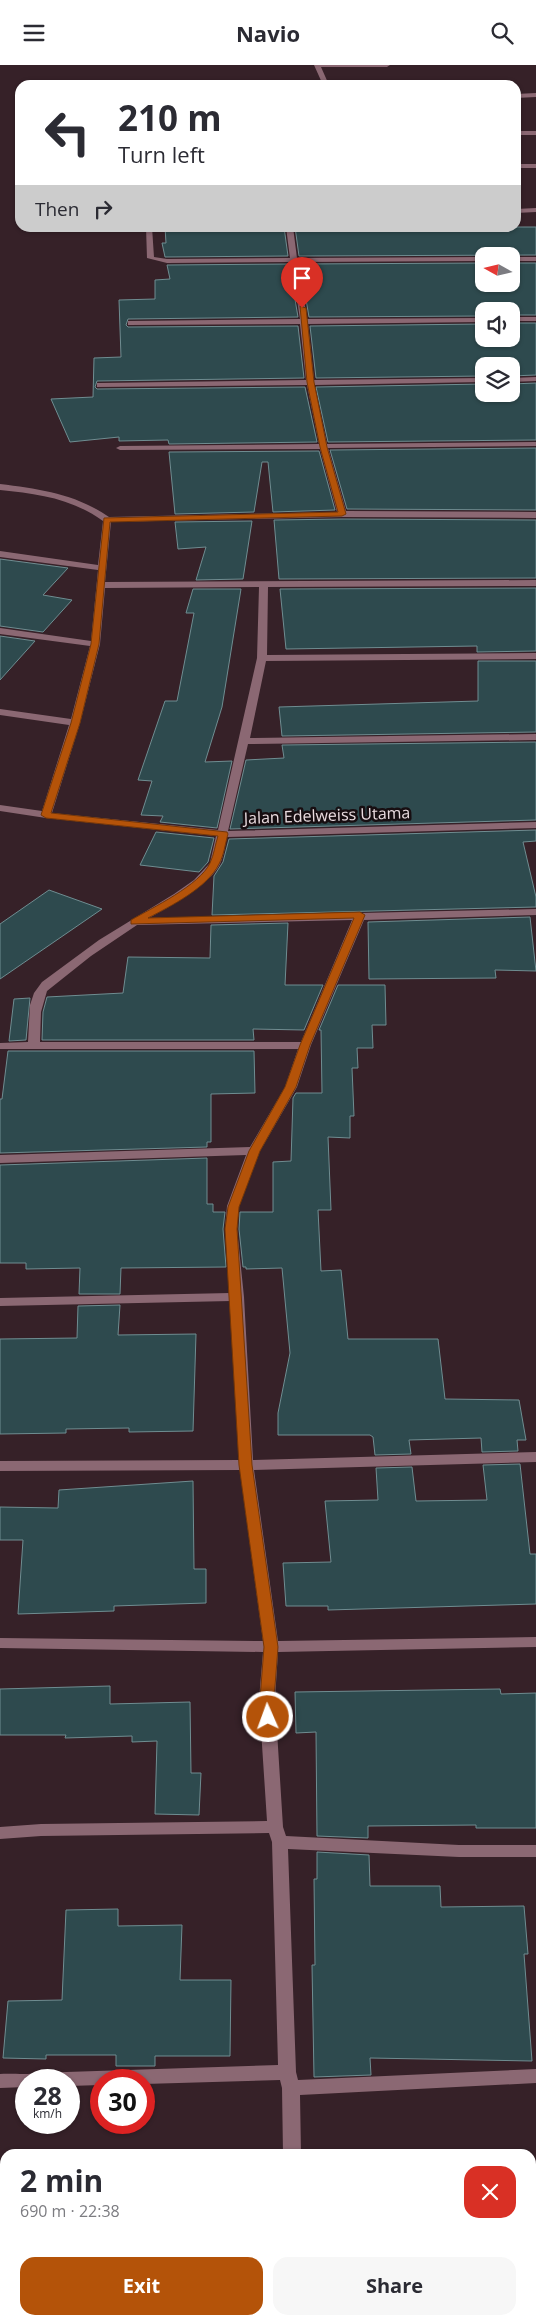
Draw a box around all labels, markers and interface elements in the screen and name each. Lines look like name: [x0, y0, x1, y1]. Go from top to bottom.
text: Navio: [236, 18, 300, 48]
icon: menu: [20, 19, 48, 47]
icon: search: [488, 19, 516, 47]
text: 210 m: [118, 94, 222, 141]
icon: left: [35, 100, 100, 165]
text: Turn left: [118, 139, 205, 169]
icon: right: [89, 195, 117, 223]
text: Then: [35, 196, 79, 222]
north arrow: [475, 247, 520, 293]
map controls: [475, 247, 520, 402]
pin: [281, 257, 323, 308]
icon: arrive: [288, 264, 316, 292]
button: sound: [475, 302, 520, 347]
button: layers: [475, 357, 520, 402]
street label: Jalan Edelweiss Utama: [241, 801, 411, 829]
position arrow: [241, 1690, 293, 1742]
speed limit sign: 30: [90, 2069, 155, 2134]
text: 28: [33, 2078, 62, 2112]
text: km/h: [33, 2105, 62, 2122]
text: 2 min: [20, 2160, 103, 2201]
button: close: [464, 2166, 516, 2218]
text: 690 m · 22:38: [20, 2200, 120, 2222]
button: Exit: [20, 2257, 263, 2315]
button: Share: [273, 2257, 516, 2315]

